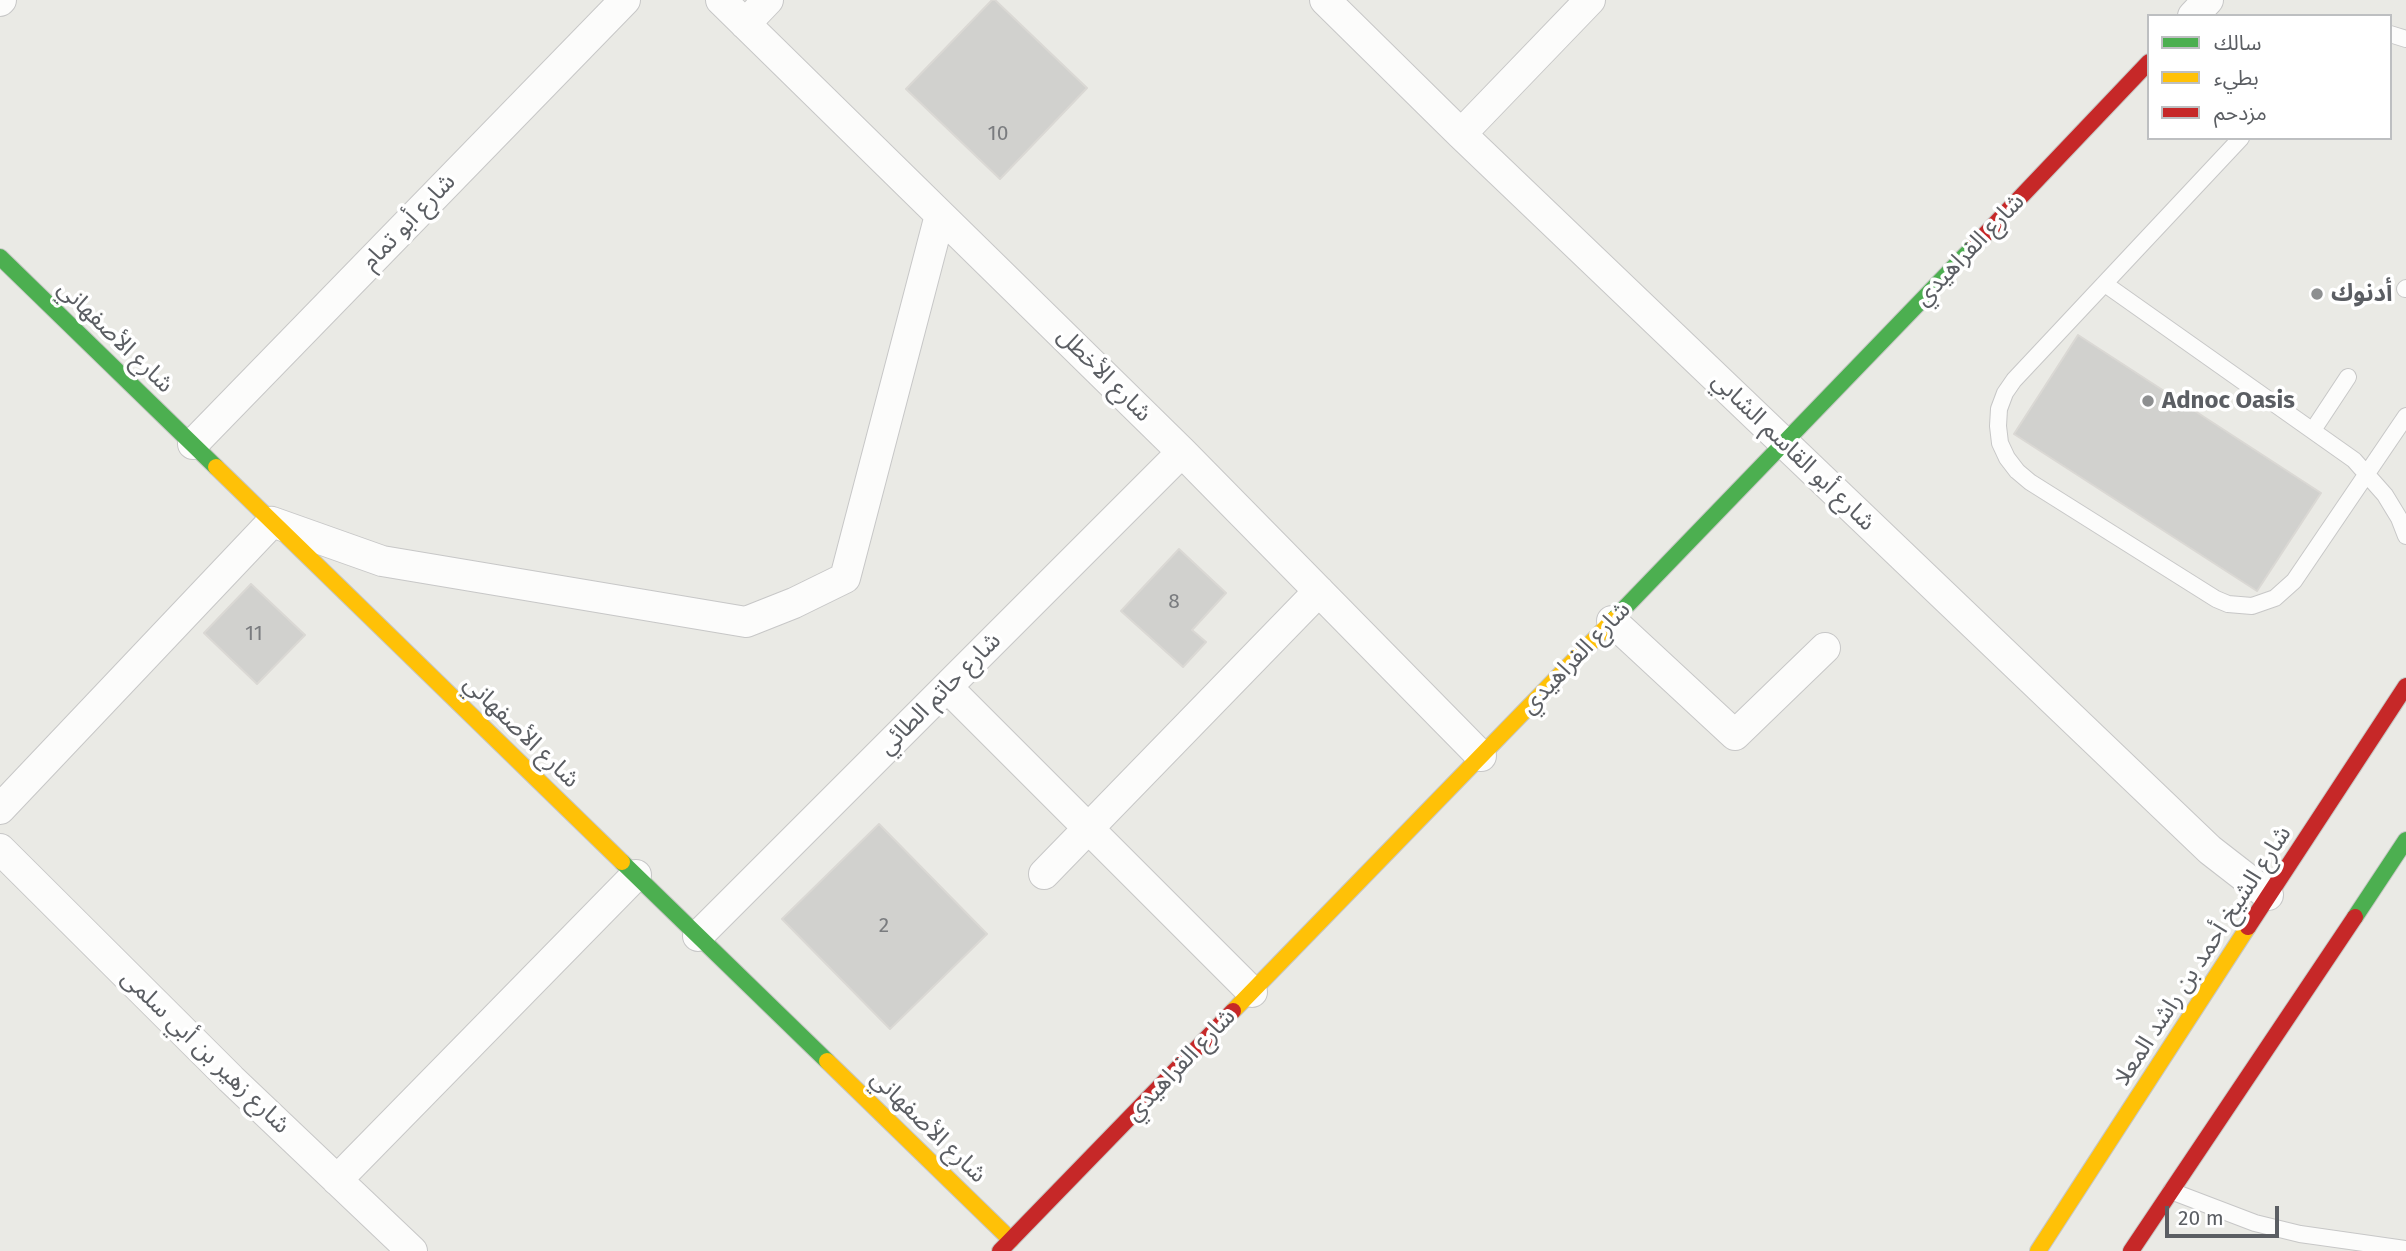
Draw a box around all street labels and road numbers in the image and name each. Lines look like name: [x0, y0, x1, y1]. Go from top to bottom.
street label: شارع أبو تمام: [356, 168, 462, 276]
street label: شارع الفراهيدي: [1909, 188, 2031, 312]
street label: شارع الأصفهاني: [51, 275, 179, 399]
street label: شارع الأخطل: [1051, 322, 1157, 428]
street label: شارع أبو القاسم الشابي: [1705, 367, 1881, 537]
street label: شارع الفراهيدي: [1515, 596, 1637, 720]
street label: شارع حاتم الطائي: [873, 627, 1007, 761]
street label: شارع الأصفهاني: [457, 670, 585, 794]
street label: شارع الشيخ أحمد بن راشد المعلا: [2108, 821, 2298, 1091]
street label: شارع زهير بن أبي سلمى: [115, 964, 295, 1140]
street label: شارع الفراهيدي: [1120, 1003, 1242, 1127]
street label: شارع الأصفهاني: [864, 1065, 992, 1189]

